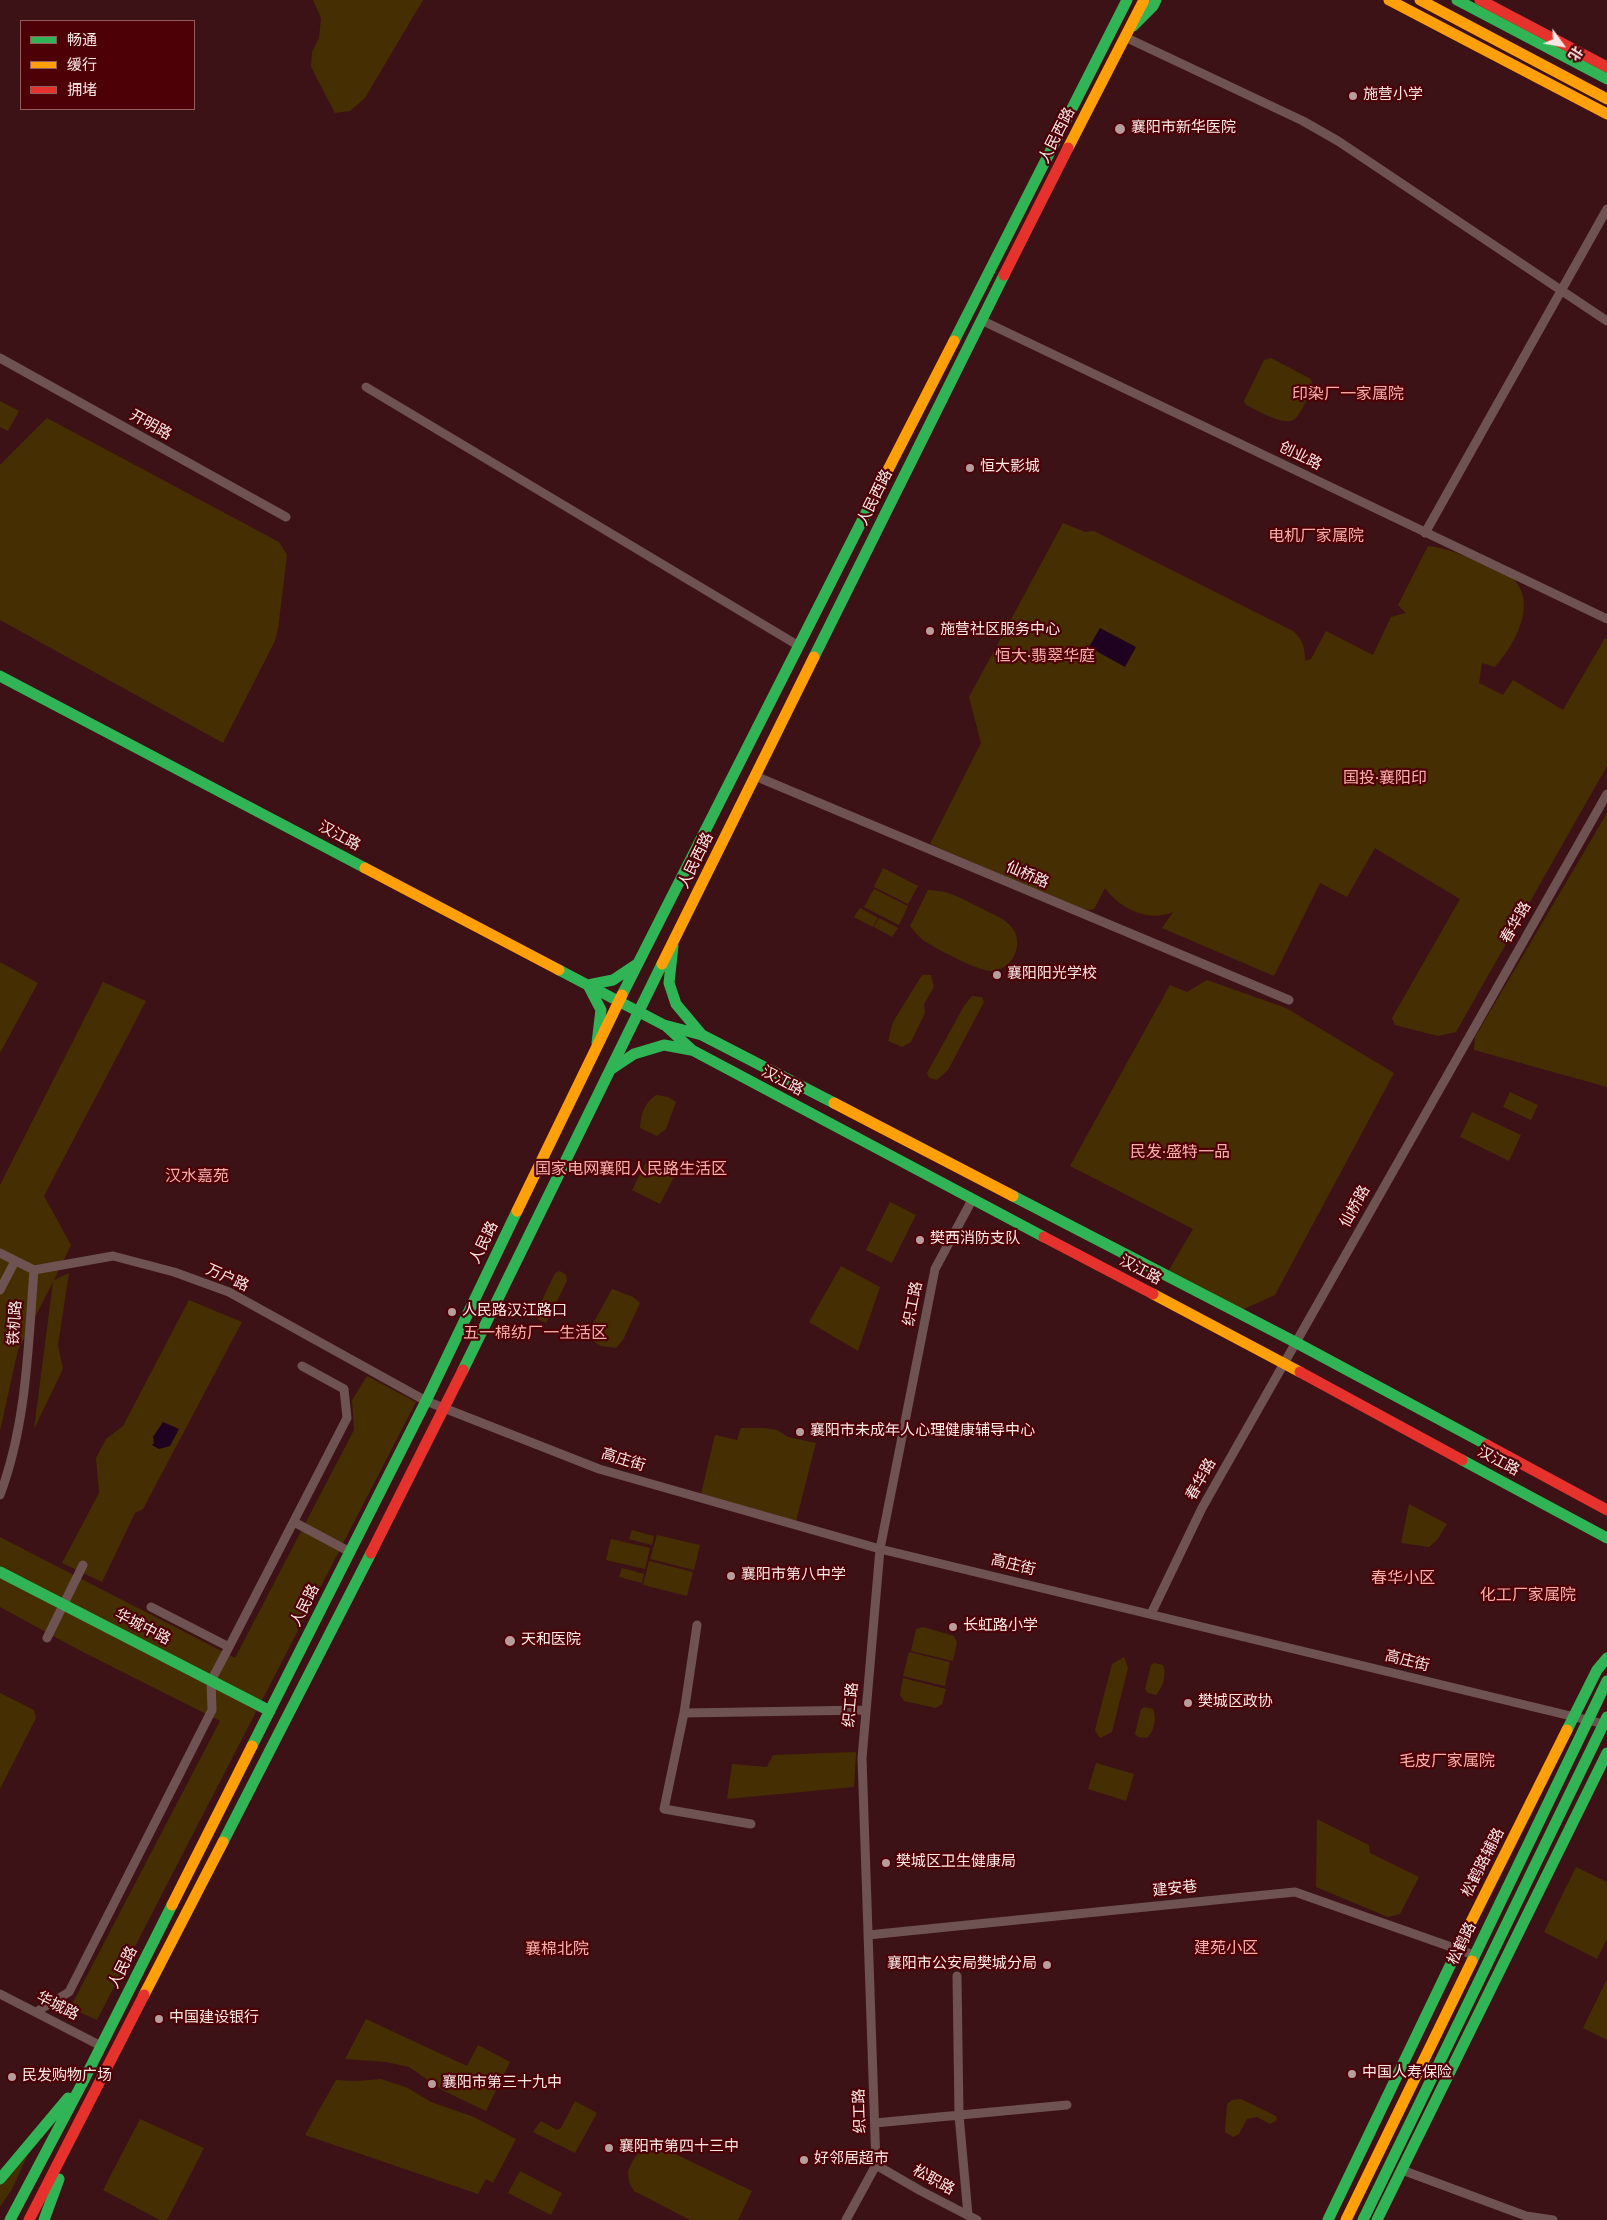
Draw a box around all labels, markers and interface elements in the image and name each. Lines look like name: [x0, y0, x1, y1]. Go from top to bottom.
legend: [20, 20, 195, 110]
north arrow: [1537, 20, 1587, 70]
text: 畅通: [67, 30, 97, 51]
text: 北: [1563, 42, 1587, 64]
text: 缓行: [67, 55, 97, 76]
text: 拥堵: [67, 80, 97, 101]
place label: 施营小学: [1363, 87, 1423, 105]
marker: 施营小学: [1347, 90, 1359, 102]
street label: 人民西路: [1036, 105, 1080, 167]
place label: 襄阳市新华医院: [1131, 120, 1236, 138]
marker: 襄阳市新华医院: [1113, 122, 1127, 136]
district label: 印染厂一家属院: [1292, 385, 1404, 405]
street label: 开明路: [126, 407, 174, 445]
street label: 创业路: [1276, 439, 1324, 475]
place label: 恒大影城: [980, 459, 1040, 477]
marker: 恒大影城: [964, 462, 976, 474]
street label: 人民西路: [855, 467, 897, 529]
district label: 电机厂家属院: [1268, 527, 1364, 547]
place label: 施营社区服务中心: [940, 622, 1060, 640]
marker: 施营社区服务中心: [924, 625, 936, 637]
district label: 恒大·翡翠华庭: [995, 647, 1095, 667]
district label: 国投·襄阳印: [1343, 769, 1427, 789]
street label: 汉江路: [315, 818, 363, 856]
street label: 人民西路: [676, 830, 718, 892]
street label: 仙桥路: [1003, 859, 1051, 893]
street label: 春华路: [1498, 899, 1536, 947]
place label: 襄阳阳光学校: [1007, 966, 1097, 984]
marker: 襄阳阳光学校: [991, 969, 1003, 981]
street label: 汉江路: [758, 1063, 806, 1101]
district label: 民发·盛特一品: [1130, 1143, 1230, 1163]
district label: 国家电网襄阳人民路生活区: [535, 1160, 727, 1180]
district label: 汉水嘉苑: [165, 1167, 229, 1187]
street label: 仙桥路: [1337, 1183, 1375, 1231]
street label: 人民路: [467, 1219, 503, 1267]
place label: 樊西消防支队: [930, 1231, 1020, 1249]
marker: 樊西消防支队: [914, 1234, 926, 1246]
street label: 汉江路: [1116, 1252, 1164, 1290]
street label: 万户路: [203, 1262, 251, 1296]
street label: 织工路: [901, 1280, 927, 1328]
street label: 铁机路: [5, 1300, 27, 1346]
place label: 人民路汉江路口: [462, 1303, 567, 1321]
marker: 人民路汉江路口: [446, 1306, 458, 1318]
district label: 五一棉纺厂一生活区: [463, 1324, 607, 1344]
place label: 襄阳市未成年人心理健康辅导中心: [810, 1423, 1035, 1441]
marker: 襄阳市未成年人心理健康辅导中心: [794, 1426, 806, 1438]
street label: 汉江路: [1474, 1443, 1522, 1481]
street label: 高庄街: [599, 1446, 647, 1476]
street label: 春华路: [1183, 1456, 1221, 1504]
street label: 高庄街: [989, 1552, 1037, 1580]
place label: 襄阳市第八中学: [741, 1567, 846, 1585]
district label: 春华小区: [1371, 1569, 1435, 1589]
marker: 襄阳市第八中学: [725, 1570, 737, 1582]
street label: 人民路: [288, 1582, 324, 1630]
district label: 化工厂家属院: [1480, 1586, 1576, 1606]
street label: 华城中路: [111, 1606, 173, 1650]
place label: 长虹路小学: [963, 1618, 1038, 1636]
marker: 长虹路小学: [947, 1621, 959, 1633]
place label: 天和医院: [521, 1632, 581, 1650]
marker: 天和医院: [503, 1634, 517, 1648]
street label: 高庄街: [1383, 1648, 1431, 1676]
street label: 织工路: [841, 1682, 863, 1728]
place label: 樊城区政协: [1198, 1694, 1273, 1712]
marker: 樊城区政协: [1182, 1697, 1194, 1709]
district label: 毛皮厂家属院: [1399, 1752, 1495, 1772]
street label: 松鹤路辅路: [1459, 1826, 1509, 1900]
place label: 樊城区卫生健康局: [896, 1854, 1016, 1872]
marker: 樊城区卫生健康局: [880, 1857, 892, 1869]
street label: 建安巷: [1152, 1879, 1198, 1901]
street label: 松鹤路: [1445, 1920, 1481, 1968]
district label: 建苑小区: [1194, 1939, 1258, 1959]
district label: 襄棉北院: [525, 1940, 589, 1960]
street label: 人民路: [106, 1944, 142, 1992]
place label: 襄阳市公安局樊城分局: [887, 1956, 1037, 1974]
marker: 襄阳市公安局樊城分局: [1041, 1959, 1053, 1971]
street label: 华城路: [33, 1989, 81, 2025]
place label: 中国建设银行: [169, 2010, 259, 2028]
marker: 中国建设银行: [153, 2013, 165, 2025]
place label: 中国人寿保险: [1362, 2065, 1452, 2083]
place label: 民发购物广场: [22, 2068, 112, 2086]
marker: 中国人寿保险: [1346, 2068, 1358, 2080]
marker: 民发购物广场: [6, 2071, 18, 2083]
place label: 襄阳市第三十九中: [442, 2075, 562, 2093]
marker: 襄阳市第三十九中: [426, 2078, 438, 2090]
street label: 织工路: [851, 2088, 871, 2134]
place label: 襄阳市第四十三中: [619, 2139, 739, 2157]
marker: 襄阳市第四十三中: [603, 2142, 615, 2154]
place label: 好邻居超市: [814, 2151, 889, 2169]
marker: 好邻居超市: [798, 2154, 810, 2166]
street label: 松职路: [909, 2162, 957, 2200]

